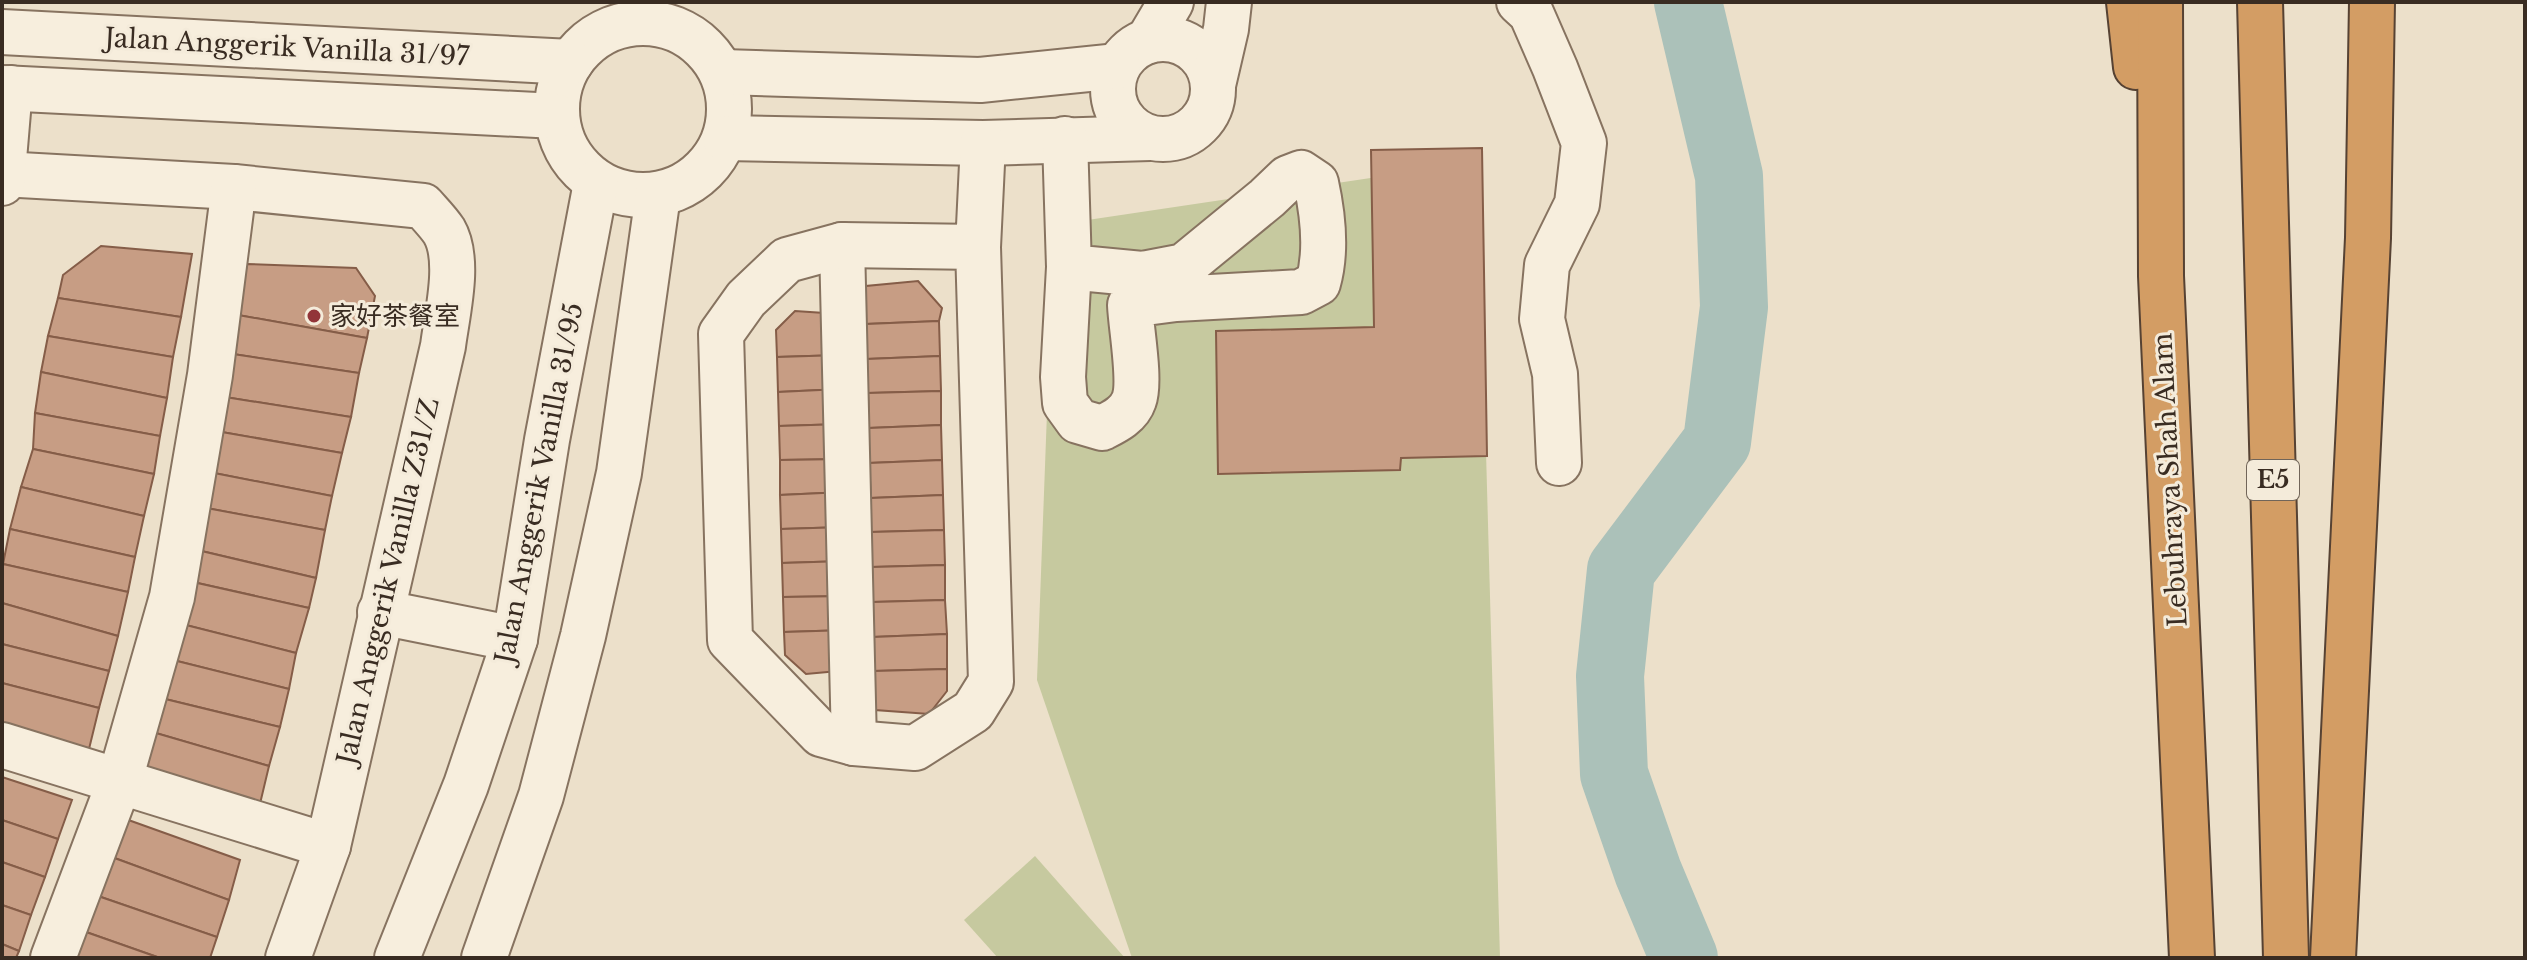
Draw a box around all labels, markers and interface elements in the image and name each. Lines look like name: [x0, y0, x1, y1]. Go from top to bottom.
street label: Jalan Anggerik Vanilla 31/97: [101, 21, 471, 73]
place label: 家好茶餐室: [330, 300, 460, 332]
street label: Jalan Anggerik Vanilla 31/95: [488, 300, 590, 669]
marker: 家好茶餐室: [305, 307, 323, 325]
street label: Lebuhraya Shah Alam: [2146, 332, 2194, 628]
street label: Jalan Anggerik Vanilla Z31/Z: [330, 395, 446, 770]
road number: E5: [2247, 460, 2299, 500]

